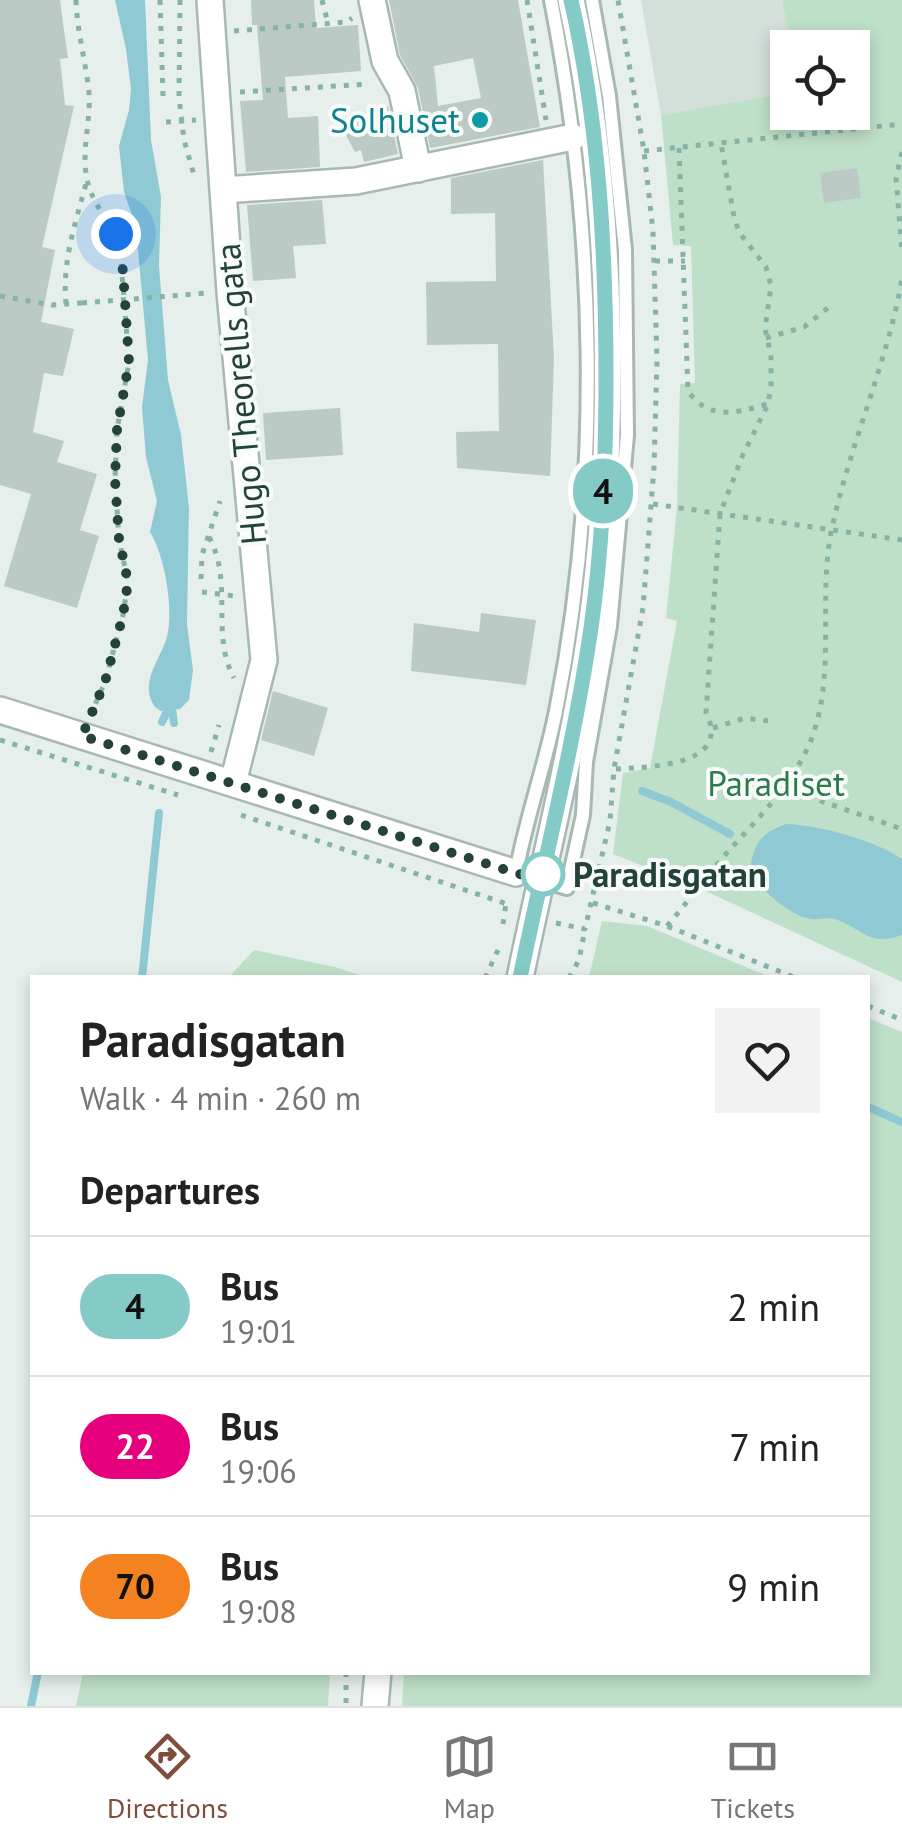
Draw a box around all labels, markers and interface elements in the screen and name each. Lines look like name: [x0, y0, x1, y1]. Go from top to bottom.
map controls: [770, 30, 870, 130]
button: locate: [770, 30, 870, 130]
place label: Solhuset: [330, 97, 460, 143]
marker: Solhuset: [469, 109, 491, 131]
your location: [91, 209, 141, 259]
street label: Hugo Theorells gata: [204, 241, 276, 547]
line badge: 4: [570, 458, 636, 524]
text: 4: [593, 468, 613, 514]
park label: Paradiset: [707, 760, 845, 806]
place label: Paradisgatan: [573, 851, 767, 897]
marker: Paradisgatan: [522, 853, 564, 895]
text: Paradisgatan: [80, 1008, 346, 1070]
button: heart: [715, 1008, 820, 1113]
text: Walk · 4 min · 260 m: [80, 1077, 361, 1119]
text: Departures: [80, 1165, 260, 1214]
text: Bus: [220, 1261, 279, 1310]
text: 2 min: [727, 1282, 820, 1331]
text: 4: [125, 1283, 145, 1329]
text: 19:01: [220, 1310, 297, 1352]
text: Bus: [220, 1401, 279, 1450]
text: 7 min: [729, 1422, 820, 1471]
text: 22: [115, 1423, 155, 1469]
text: 19:06: [220, 1450, 297, 1492]
text: Bus: [220, 1541, 279, 1590]
text: 9 min: [727, 1562, 820, 1611]
text: 70: [115, 1563, 155, 1609]
text: 19:08: [220, 1590, 297, 1632]
tab: Directions: [107, 1729, 228, 1826]
tab: Map: [442, 1729, 497, 1826]
tab: Tickets: [711, 1729, 795, 1826]

